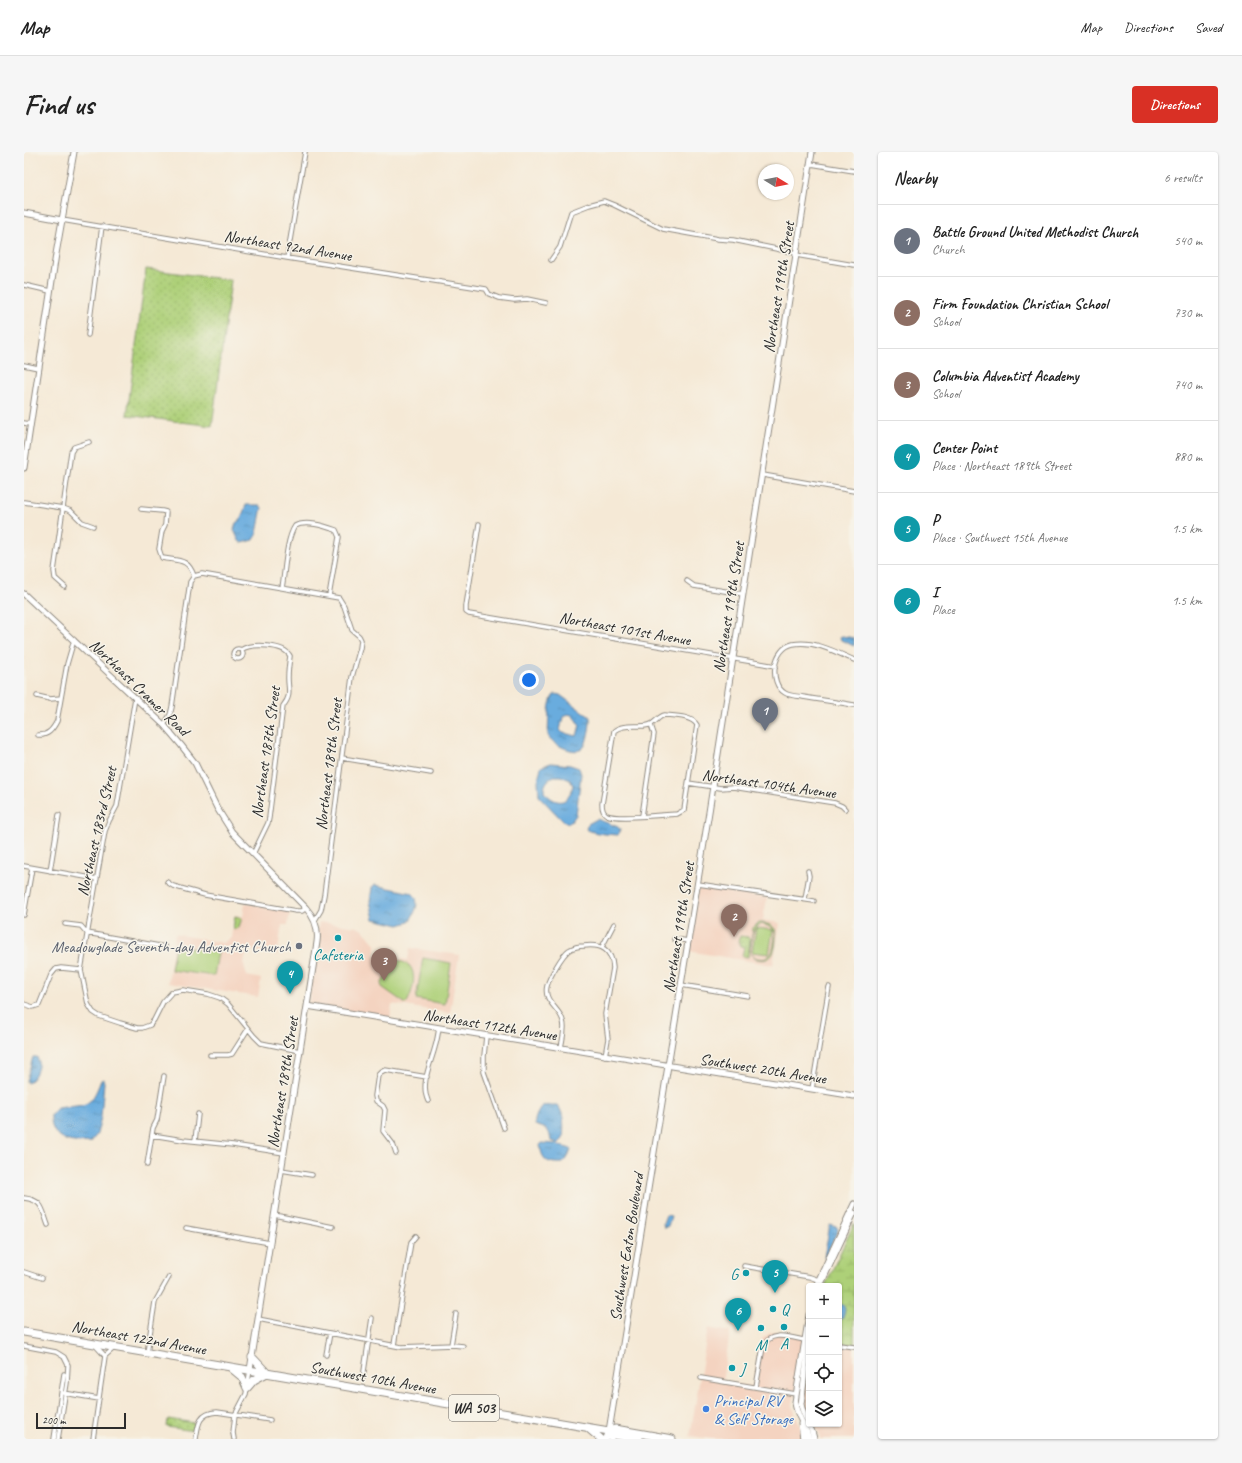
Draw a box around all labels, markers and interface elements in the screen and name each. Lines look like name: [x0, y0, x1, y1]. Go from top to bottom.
text: Map: [20, 16, 50, 40]
text: Map: [1081, 19, 1102, 36]
text: Directions: [1124, 19, 1173, 36]
text: Saved: [1195, 19, 1222, 36]
button: Directions: [1132, 86, 1218, 123]
text: Find us: [24, 87, 94, 122]
north arrow: [758, 164, 794, 200]
text: Nearby: [894, 168, 937, 189]
text: 6 results: [1164, 170, 1202, 186]
street label: Northeast 199th Street: [759, 218, 799, 354]
text: Battle Ground United Methodist Church: [932, 223, 1138, 242]
street label: Northeast 92nd Avenue: [223, 226, 355, 266]
text: 1: [904, 233, 910, 249]
text: 540 m: [1174, 233, 1202, 249]
text: Church: [932, 242, 965, 258]
text: Firm Foundation Christian School: [932, 295, 1108, 314]
text: 2: [904, 305, 910, 321]
text: 730 m: [1174, 305, 1202, 321]
text: School: [932, 314, 960, 330]
text: Columbia Adventist Academy: [932, 367, 1079, 386]
text: 3: [904, 377, 910, 393]
text: 740 m: [1174, 377, 1202, 393]
text: School: [932, 386, 960, 402]
text: Center Point: [932, 439, 997, 458]
text: 4: [904, 449, 910, 465]
text: 880 m: [1174, 449, 1202, 465]
text: Place · Northeast 189th Street: [932, 458, 1071, 474]
text: P: [932, 511, 939, 530]
text: 5: [904, 521, 910, 537]
text: 1.5 km: [1172, 521, 1202, 537]
text: Place · Southwest 15th Avenue: [932, 530, 1067, 546]
street label: Northeast 199th Street: [709, 538, 749, 674]
text: I: [932, 583, 938, 602]
text: 6: [904, 593, 910, 609]
text: 1.5 km: [1172, 593, 1202, 609]
text: Place: [932, 602, 955, 618]
street label: Northeast 101st Avenue: [558, 608, 694, 651]
street label: Northeast Cramer Road: [85, 635, 195, 742]
your location: [519, 670, 539, 690]
street label: Northeast 187th Street: [247, 683, 285, 819]
street label: Northeast 189th Street: [311, 695, 347, 831]
pin: 1: [752, 698, 778, 731]
street label: Northeast 183rd Street: [72, 763, 122, 898]
street label: Northeast 104th Avenue: [701, 765, 839, 804]
street label: Northeast 199th Street: [659, 858, 699, 994]
pin: 2: [721, 904, 747, 937]
marker: Cafeteria: [333, 933, 343, 943]
place label: Meadowglade Seventh-day Adventist Church: [52, 937, 292, 957]
marker: Meadowglade Seventh-day Adventist Church: [294, 941, 304, 951]
place label: Cafeteria: [313, 945, 365, 965]
pin: 3: [371, 948, 397, 981]
pin: 4: [277, 961, 303, 994]
street label: Northeast 112th Avenue: [422, 1005, 560, 1046]
street label: Northeast 189th Street: [263, 1013, 303, 1149]
street label: Southwest 20th Avenue: [698, 1049, 829, 1089]
street label: Southwest Eaton Boulevard: [605, 1169, 649, 1322]
pin: 5: [762, 1260, 788, 1293]
place label: G: [730, 1264, 740, 1284]
marker: G: [741, 1268, 751, 1278]
map controls: [806, 1283, 842, 1427]
button: +: [806, 1283, 842, 1319]
pin: 6: [725, 1298, 751, 1331]
place label: Q: [781, 1300, 791, 1320]
marker: Q: [768, 1304, 778, 1314]
street label: Northeast 122nd Avenue: [70, 1316, 209, 1360]
button: −: [806, 1319, 842, 1355]
marker: A: [779, 1322, 789, 1332]
marker: M: [756, 1323, 766, 1333]
place label: A: [780, 1334, 789, 1354]
place label: M: [755, 1335, 768, 1355]
button: locate: [806, 1355, 842, 1391]
street label: Southwest 10th Avenue: [308, 1357, 439, 1399]
place label: J: [739, 1359, 748, 1379]
marker: J: [727, 1363, 737, 1373]
place label: Principal RV & Self Storage: [714, 1391, 795, 1429]
button: layers: [806, 1391, 842, 1427]
road number: WA 503: [449, 1395, 499, 1421]
marker: Principal RV & Self Storage: [701, 1404, 711, 1414]
scale bar: [36, 1411, 126, 1430]
text: 200 m: [42, 1413, 66, 1427]

